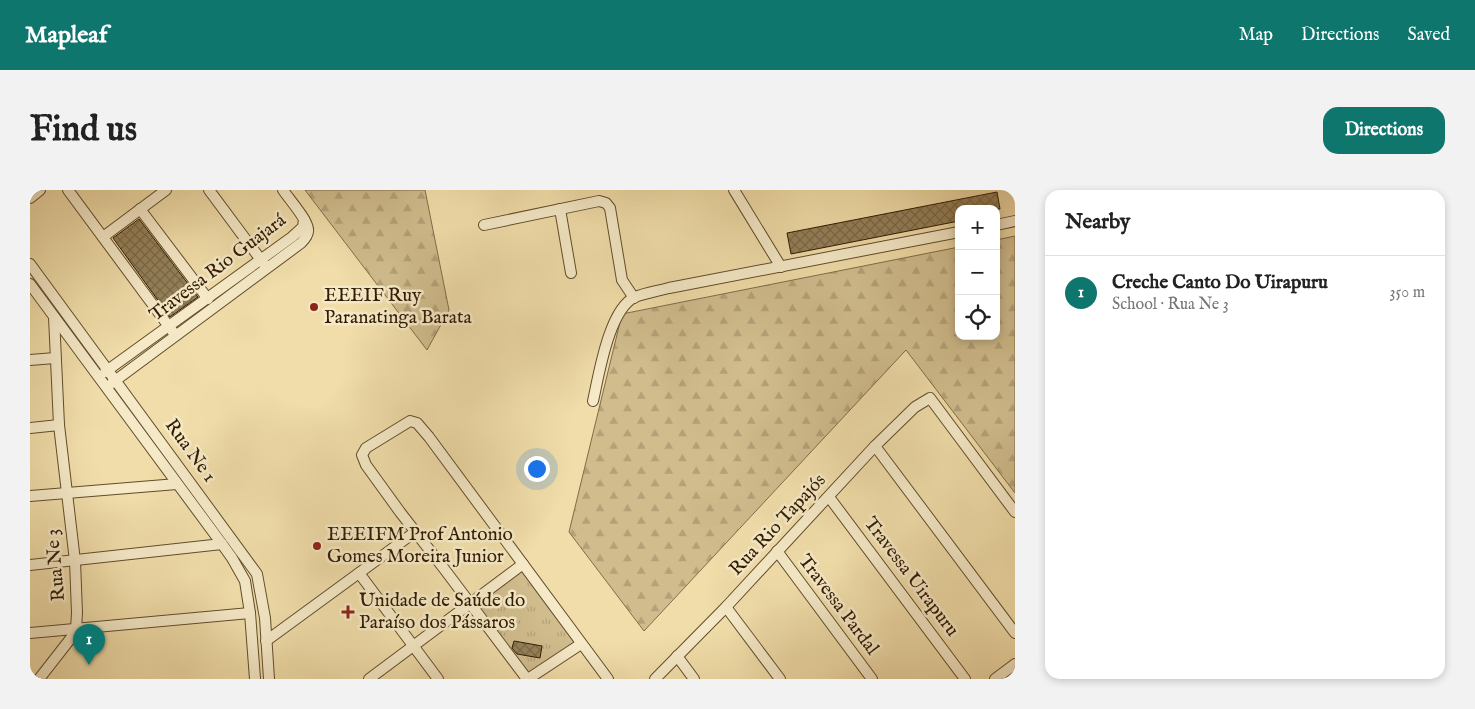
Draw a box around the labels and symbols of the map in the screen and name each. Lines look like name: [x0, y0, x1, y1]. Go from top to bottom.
street label: Travessa Rio Guajará: [145, 208, 292, 327]
place label: EEEIF Ruy Paranatinga Barata: [324, 284, 472, 330]
marker: EEEIF Ruy Paranatinga Barata: [308, 301, 320, 313]
street label: Rua Ne 1: [159, 415, 221, 487]
your location: [524, 456, 550, 482]
street label: Rua Rio Tapajós: [725, 469, 831, 581]
street label: Travessa Uirapuru: [858, 513, 964, 642]
place label: EEEIFM Prof Antonio Gomes Moreira Junior: [327, 523, 513, 569]
street label: Rua Ne 3: [41, 528, 71, 602]
marker: EEEIFM Prof Antonio Gomes Moreira Junior: [311, 540, 323, 552]
street label: Travessa Pardal: [792, 550, 884, 661]
place label: Unidade de Saúde do Paraíso dos Pássaros: [359, 589, 525, 635]
marker: Unidade de Saúde do Paraíso dos Pássaros: [341, 605, 355, 619]
pin: 1: [73, 624, 105, 665]

